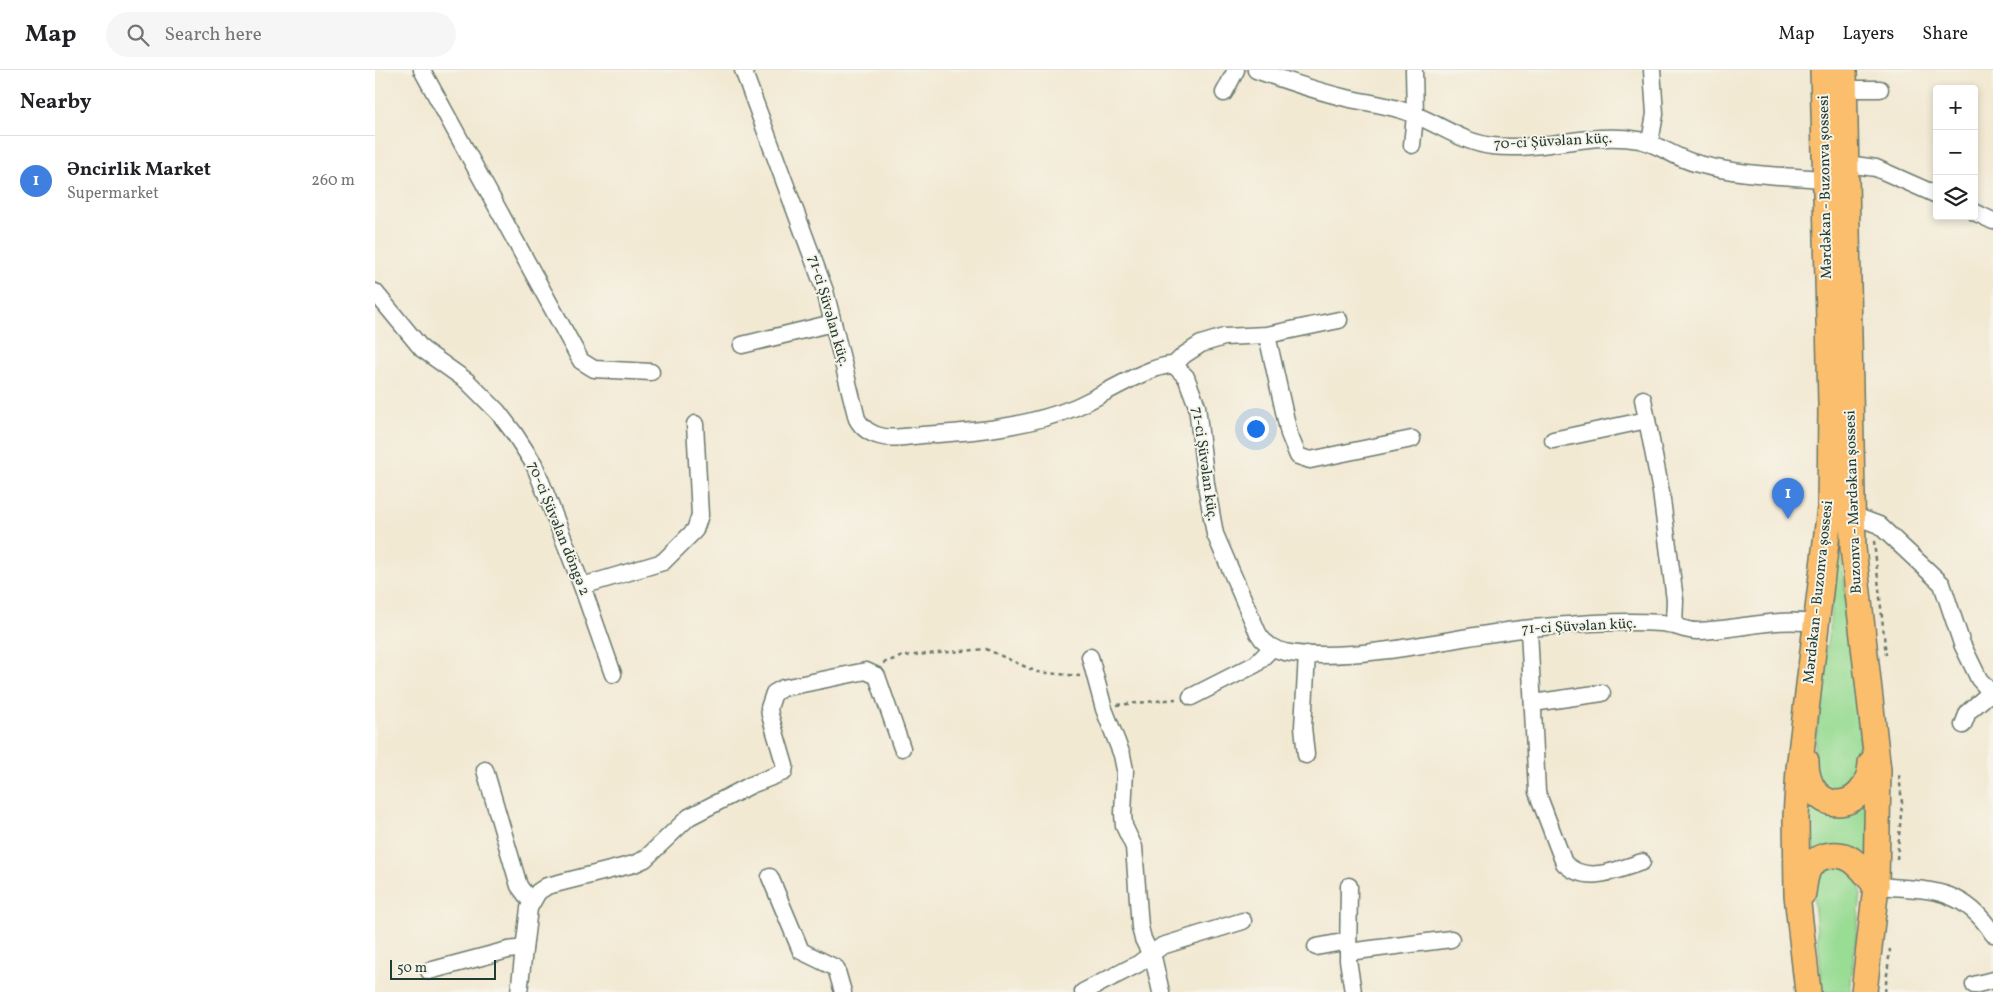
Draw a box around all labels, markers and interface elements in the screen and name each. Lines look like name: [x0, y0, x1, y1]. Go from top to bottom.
search box: [106, 12, 456, 57]
text: Map: [25, 18, 76, 52]
icon: search: [124, 21, 152, 49]
text: Search here: [164, 22, 262, 48]
text: Map: [1778, 22, 1814, 47]
text: Layers: [1842, 22, 1894, 47]
text: Share: [1922, 22, 1968, 47]
map controls: [1933, 85, 1978, 220]
button: +: [1933, 85, 1978, 130]
text: Nearby: [20, 88, 91, 117]
street label: Mərdəkan - Buzonva şossesi: [1814, 95, 1838, 279]
street label: 70-ci Şüvəlan küç.: [1493, 128, 1613, 156]
button: −: [1933, 130, 1978, 175]
text: Əncirlik Market: [67, 157, 211, 183]
text: 1: [33, 170, 39, 192]
text: 260 m: [311, 170, 355, 192]
button: layers: [1933, 175, 1978, 220]
text: Supermarket: [67, 183, 159, 205]
street label: 71-ci Şüvəlan küç.: [802, 253, 854, 369]
street label: 71-ci Şüvəlan küç.: [1186, 406, 1222, 522]
street label: Buzonva - Mərdəkan şossesi: [1840, 410, 1868, 594]
your location: [1243, 416, 1269, 442]
street label: 70-ci Şüvəlan döngə 2: [522, 459, 594, 599]
pin: 1: [1772, 478, 1804, 519]
street label: Mərdəkan - Buzonva şossesi: [1799, 499, 1839, 685]
street label: 71-ci Şüvəlan küç.: [1521, 614, 1637, 640]
scale bar: [390, 957, 496, 980]
text: 50 m: [397, 959, 427, 978]

